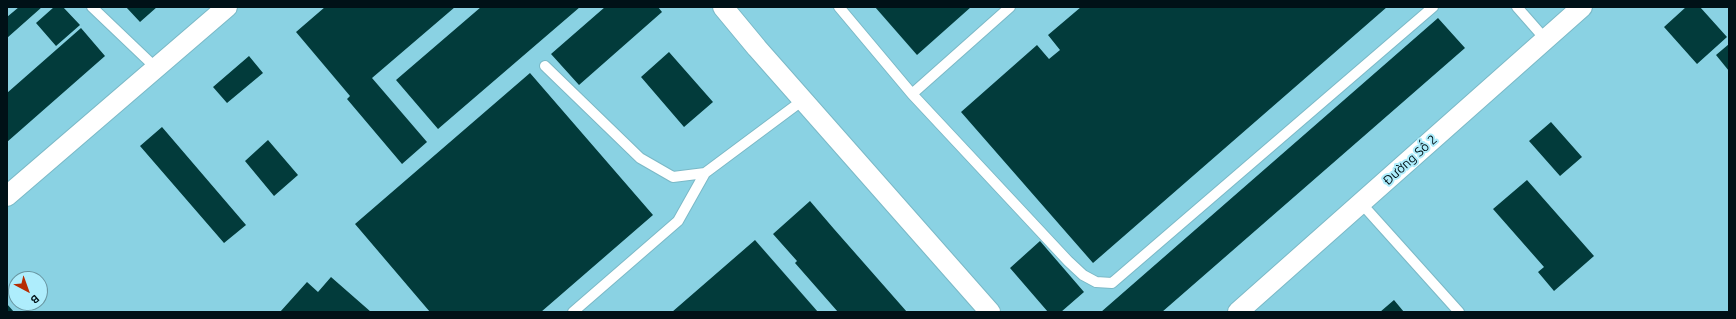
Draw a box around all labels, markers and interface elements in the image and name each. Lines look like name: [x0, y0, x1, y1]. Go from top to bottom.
street label: Đường Số 2: [1380, 132, 1440, 188]
north arrow: [8, 271, 48, 311]
text: B: [29, 292, 42, 306]

